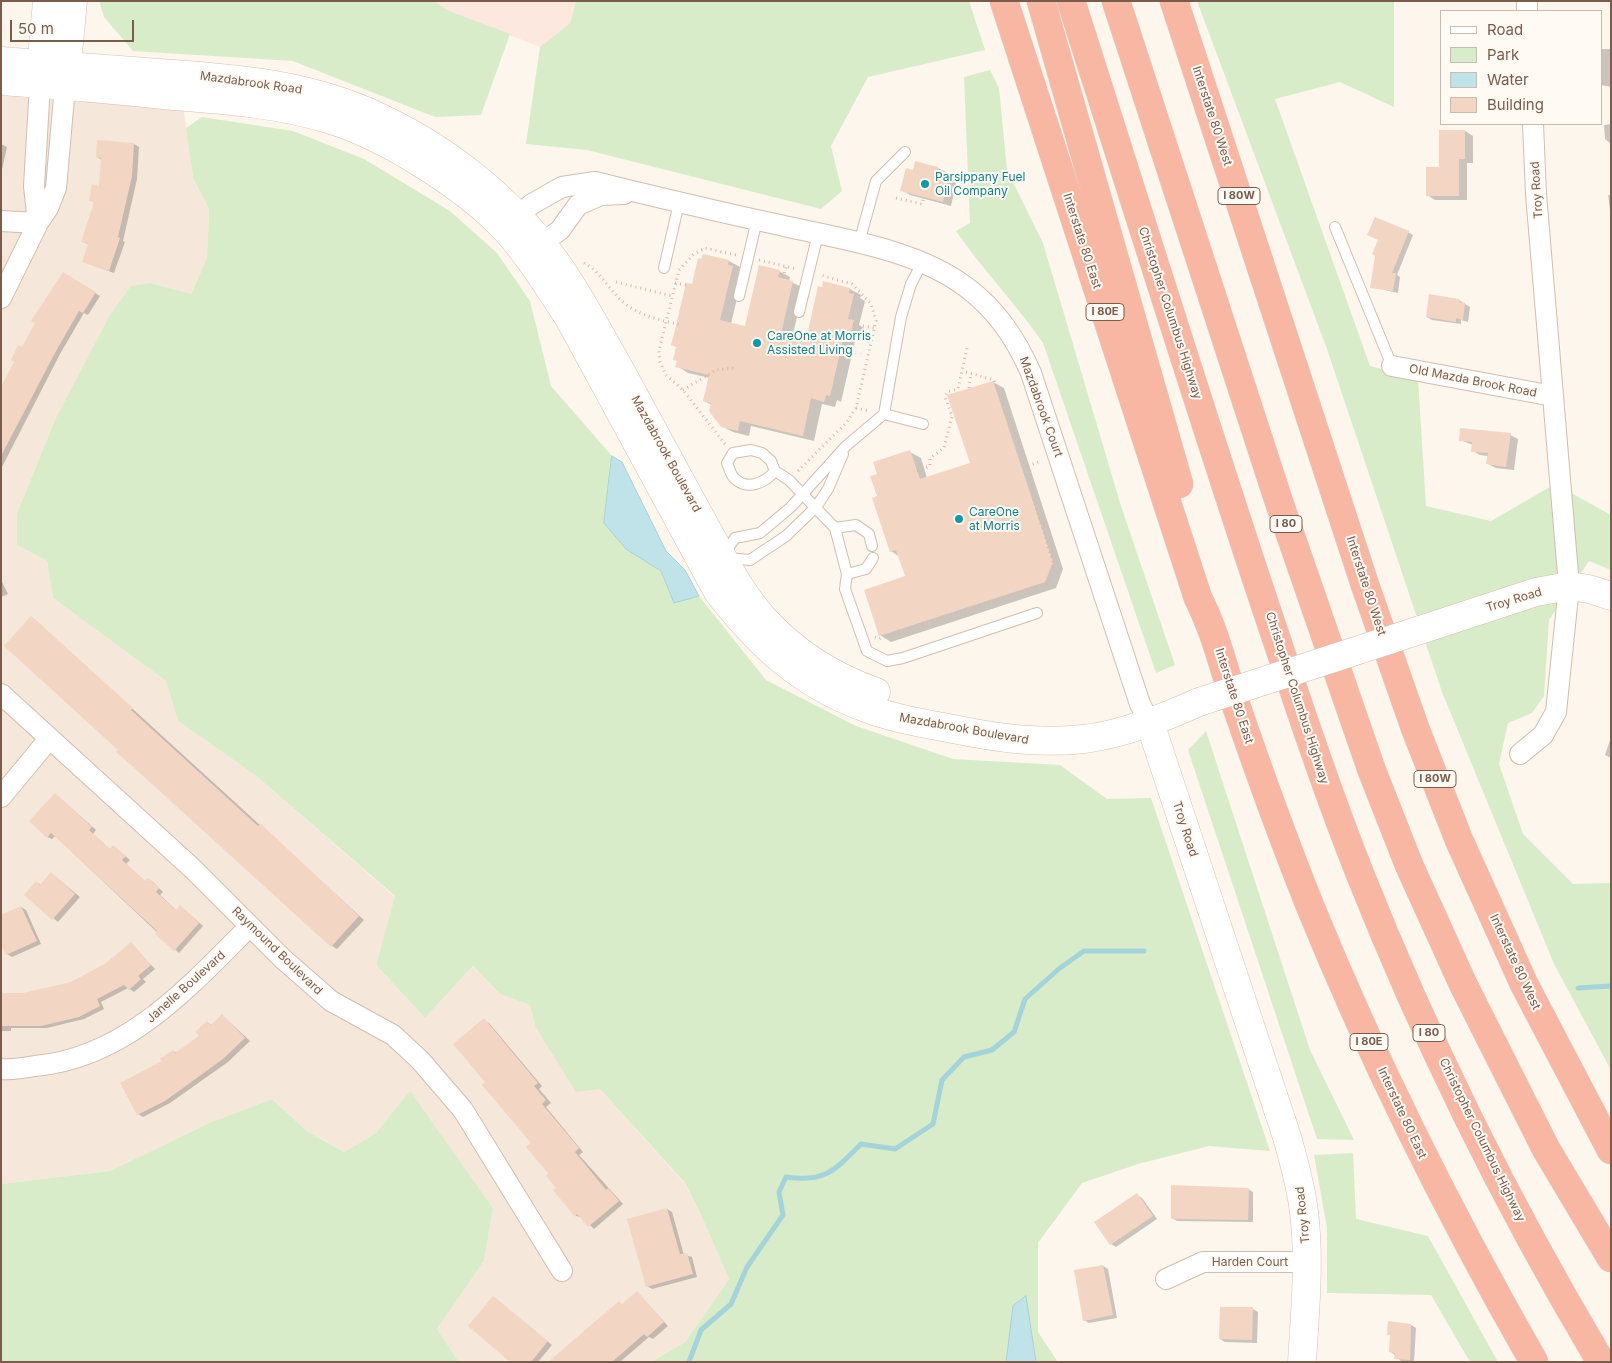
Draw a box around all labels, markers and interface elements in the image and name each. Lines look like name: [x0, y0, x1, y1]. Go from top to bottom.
scale bar: [12, 10, 136, 42]
legend: [1440, 10, 1602, 125]
text: 50 m: [18, 19, 54, 38]
text: Road: [1487, 20, 1523, 39]
text: Park: [1487, 45, 1519, 64]
street label: Interstate 80 West: [1189, 64, 1235, 168]
street label: Mazdabrook Road: [199, 69, 303, 97]
text: Water: [1487, 70, 1529, 89]
text: Building: [1487, 95, 1544, 114]
street label: Troy Road: [1528, 161, 1546, 219]
place label: Parsippany Fuel Oil Company: [935, 170, 1025, 198]
marker: Parsippany Fuel Oil Company: [919, 178, 931, 190]
road number: I 80W: [1218, 188, 1260, 205]
street label: Interstate 80 East: [1060, 191, 1104, 291]
street label: Christopher Columbus Highway: [1135, 225, 1205, 401]
road number: I 80E: [1086, 304, 1124, 320]
place label: CareOne at Morris Assisted Living: [767, 329, 871, 357]
marker: CareOne at Morris Assisted Living: [751, 337, 763, 349]
street label: Mazdabrook Court: [1016, 355, 1066, 459]
street label: Old Mazda Brook Road: [1408, 362, 1538, 400]
street label: Mazdabrook Boulevard: [628, 393, 704, 515]
place label: CareOne at Morris: [969, 505, 1020, 533]
marker: CareOne at Morris: [953, 513, 965, 525]
road number: I 80: [1270, 516, 1302, 532]
street label: Interstate 80 West: [1343, 534, 1389, 638]
street label: Troy Road: [1484, 585, 1544, 615]
street label: Christopher Columbus Highway: [1262, 610, 1332, 786]
street label: Interstate 80 East: [1212, 646, 1256, 746]
street label: Mazdabrook Boulevard: [898, 711, 1030, 747]
road number: I 80W: [1414, 771, 1456, 788]
street label: Troy Road: [1169, 799, 1201, 859]
street label: Raymound Boulevard: [229, 904, 325, 998]
street label: Interstate 80 West: [1487, 912, 1543, 1012]
street label: Janelle Boulevard: [144, 948, 228, 1026]
road number: I 80: [1413, 1024, 1445, 1042]
road number: I 80E: [1350, 1034, 1388, 1050]
street label: Christopher Columbus Highway: [1436, 1056, 1528, 1224]
street label: Interstate 80 East: [1374, 1065, 1430, 1161]
street label: Troy Road: [1293, 1186, 1313, 1244]
street label: Harden Court: [1212, 1255, 1288, 1269]

